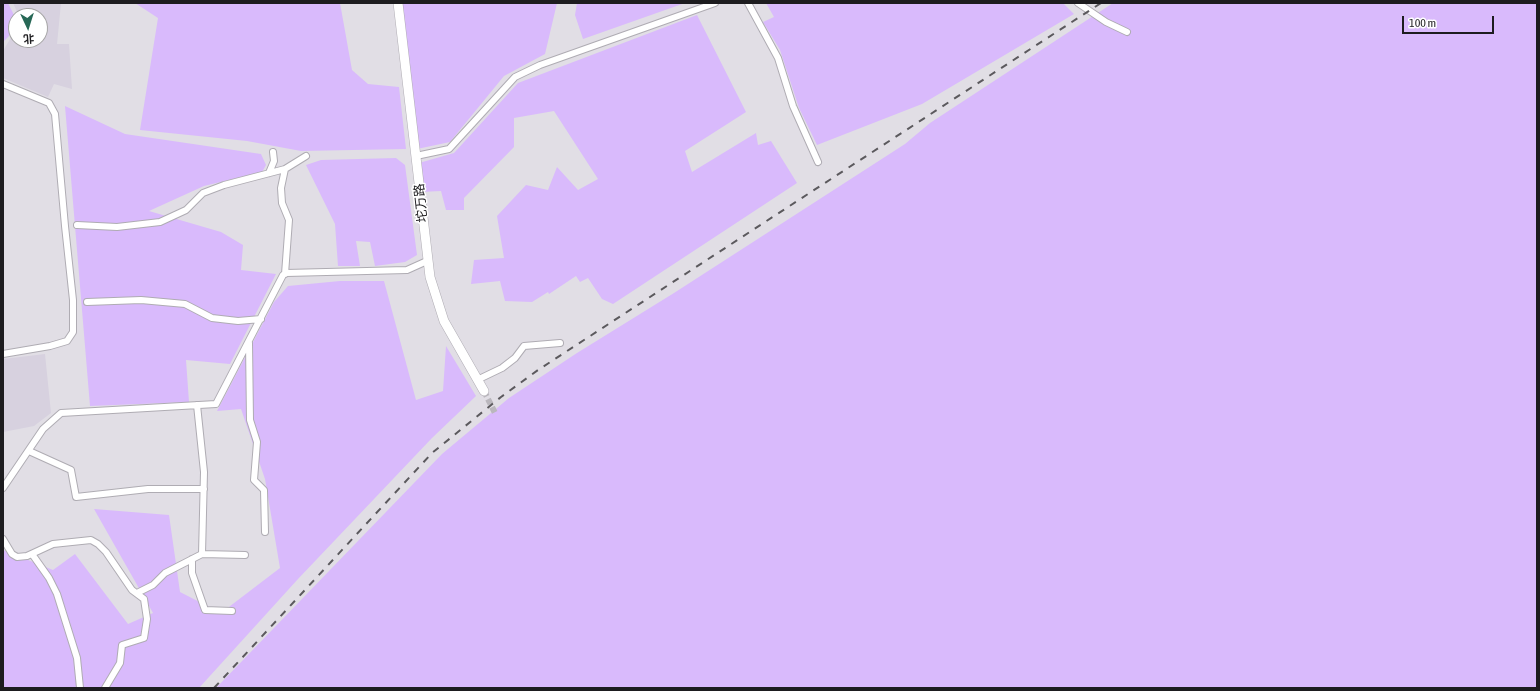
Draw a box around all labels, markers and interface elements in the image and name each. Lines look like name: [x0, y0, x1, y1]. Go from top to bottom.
north arrow: [8, 8, 48, 48]
scale bar: [1404, 8, 1496, 34]
text: 100 m: [1409, 16, 1436, 30]
text: 北: [23, 33, 35, 45]
street label: 坨万路: [411, 183, 431, 223]

